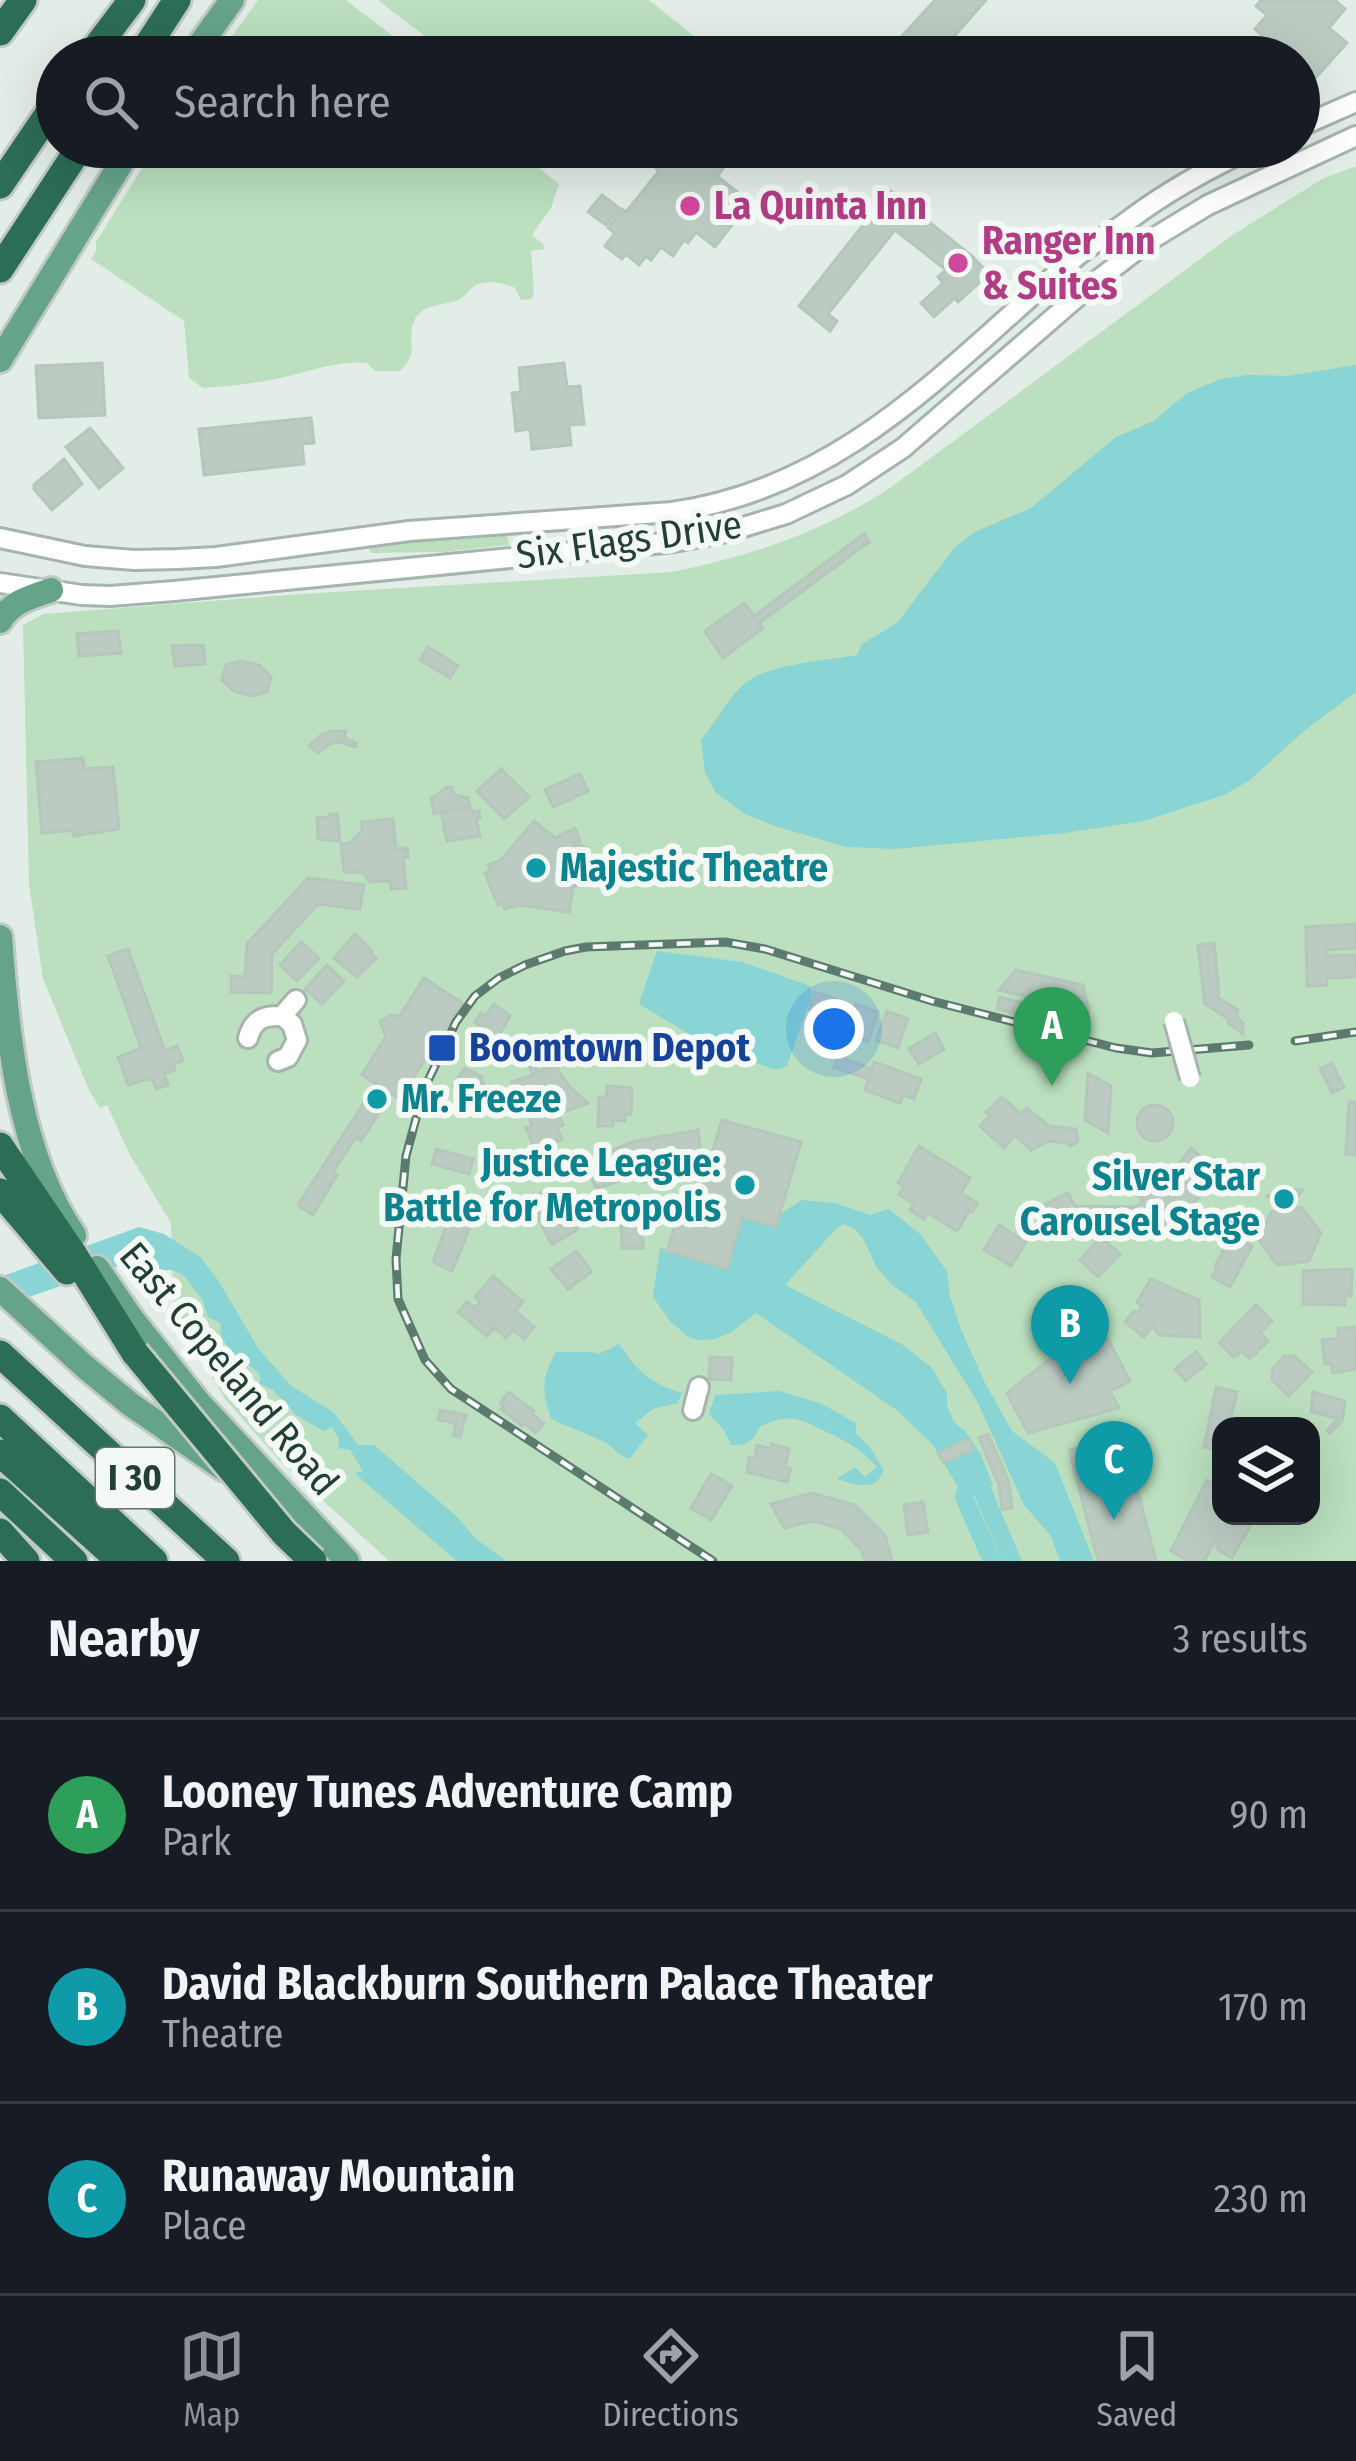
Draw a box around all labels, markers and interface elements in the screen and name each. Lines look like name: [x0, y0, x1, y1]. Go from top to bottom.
search box: [36, 36, 1320, 168]
icon: search: [78, 69, 144, 135]
text: Search here: [174, 75, 391, 129]
place label: La Quinta Inn: [714, 183, 927, 229]
marker: La Quinta Inn: [677, 193, 703, 219]
place label: Ranger Inn & Suites: [982, 218, 1155, 309]
marker: Ranger Inn & Suites: [945, 250, 971, 276]
street label: Six Flags Drive: [513, 501, 745, 579]
place label: Majestic Theatre: [560, 845, 828, 891]
marker: Majestic Theatre: [523, 855, 549, 881]
pin: A: [1013, 987, 1091, 1086]
your location: [804, 999, 864, 1059]
place label: Boomtown Depot: [469, 1025, 751, 1071]
marker: Boomtown Depot: [426, 1032, 458, 1064]
place label: Mr. Freeze: [401, 1076, 561, 1122]
marker: Mr. Freeze: [364, 1086, 390, 1112]
place label: Justice League: Battle for Metropolis: [383, 1140, 721, 1231]
place label: Silver Star Carousel Stage: [1020, 1154, 1261, 1245]
marker: Justice League: Battle for Metropolis: [732, 1172, 758, 1198]
marker: Silver Star Carousel Stage: [1271, 1186, 1297, 1212]
street label: East Copeland Road: [110, 1233, 348, 1505]
pin: B: [1031, 1285, 1109, 1384]
map controls: [1212, 1417, 1320, 1525]
button: layers: [1212, 1417, 1320, 1525]
pin: C: [1075, 1421, 1153, 1520]
road number: I 30: [96, 1448, 174, 1508]
text: Nearby: [48, 1608, 200, 1670]
text: 3 results: [1173, 1616, 1308, 1662]
text: Looney Tunes Adventure Camp: [162, 1765, 733, 1819]
text: A: [76, 1792, 98, 1838]
text: 90 m: [1230, 1792, 1308, 1838]
text: Park: [162, 1819, 231, 1865]
text: David Blackburn Southern Palace Theater: [162, 1957, 933, 2011]
text: B: [76, 1984, 98, 2030]
text: 170 m: [1218, 1984, 1308, 2030]
text: Theatre: [162, 2011, 283, 2057]
text: Runaway Mountain: [162, 2149, 515, 2203]
text: C: [77, 2176, 97, 2222]
text: 230 m: [1214, 2176, 1308, 2222]
text: Place: [162, 2203, 246, 2249]
tab: Map: [179, 2323, 245, 2435]
tab: Directions: [602, 2323, 739, 2435]
tab: Saved: [1097, 2323, 1177, 2435]

